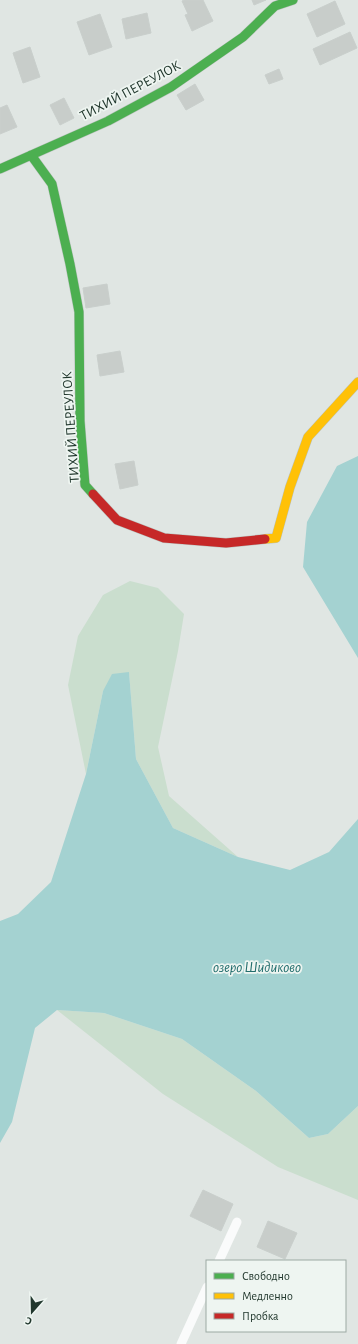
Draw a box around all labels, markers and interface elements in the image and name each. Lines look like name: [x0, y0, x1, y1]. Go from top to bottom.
street label: ТИХИЙ ПЕРЕУЛОК: [77, 58, 183, 123]
street label: ТИХИЙ ПЕРЕУЛОК: [59, 371, 82, 483]
water label: озеро Шидиково: [213, 960, 301, 975]
legend: [206, 1260, 346, 1332]
text: Свободно: [242, 1270, 290, 1282]
text: Медленно: [242, 1290, 293, 1302]
north arrow: [12, 1292, 52, 1332]
text: Пробка: [242, 1310, 279, 1322]
text: С: [24, 1315, 33, 1327]

